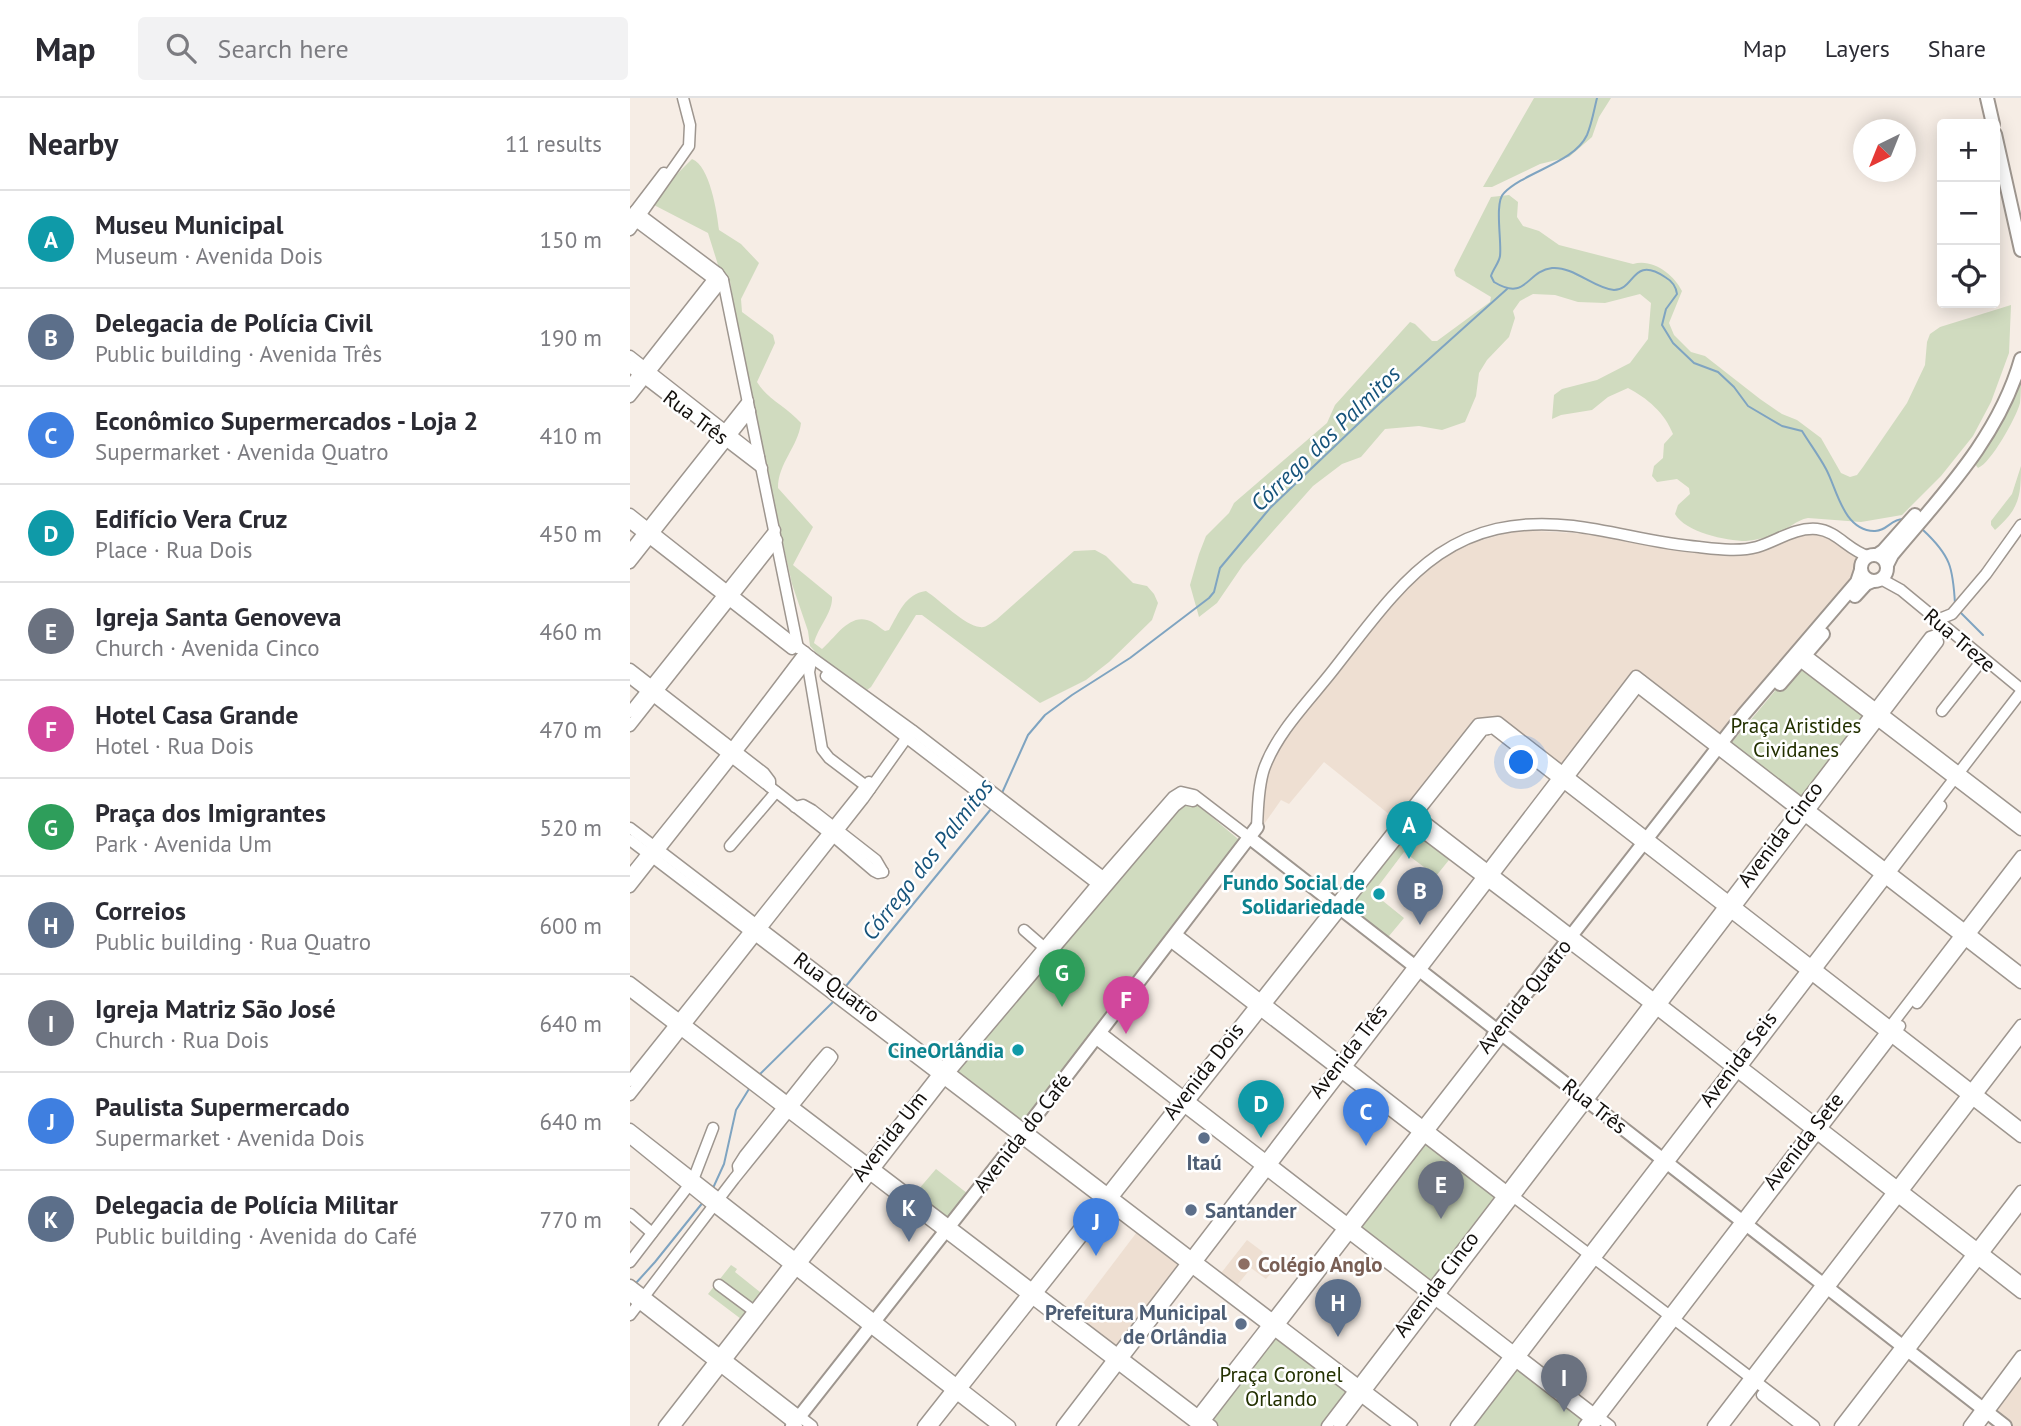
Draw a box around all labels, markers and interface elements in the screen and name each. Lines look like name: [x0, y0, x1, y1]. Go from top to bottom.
search box: [138, 17, 628, 80]
text: Map: [35, 27, 96, 70]
icon: search: [162, 29, 200, 67]
text: Search here: [218, 32, 349, 65]
text: Map: [1743, 33, 1787, 64]
text: Layers: [1825, 33, 1890, 64]
text: Share: [1928, 33, 1986, 64]
north arrow: [1853, 119, 1916, 182]
map controls: [1937, 119, 2000, 308]
button: +: [1937, 119, 2000, 182]
text: Nearby: [28, 124, 118, 163]
text: 11 results: [505, 129, 602, 158]
button: −: [1937, 182, 2000, 245]
text: Museu Municipal: [95, 208, 283, 241]
text: A: [44, 225, 58, 254]
text: 150 m: [540, 225, 602, 254]
text: Museum · Avenida Dois: [95, 241, 323, 270]
button: locate: [1937, 245, 2000, 308]
text: Delegacia de Polícia Civil: [95, 306, 373, 339]
text: B: [44, 323, 58, 352]
text: 190 m: [540, 323, 602, 352]
text: Public building · Avenida Três: [95, 339, 382, 368]
water label: Córrego dos Palmitos: [1244, 358, 1407, 517]
street label: Rua Três: [658, 384, 734, 450]
text: Econômico Supermercados - Loja 2: [95, 404, 478, 437]
text: C: [45, 421, 57, 450]
text: 410 m: [540, 421, 602, 450]
text: Supermarket · Avenida Quatro: [95, 437, 389, 466]
text: Edifício Vera Cruz: [95, 502, 287, 535]
text: D: [44, 519, 58, 548]
text: 450 m: [540, 519, 602, 548]
text: Place · Rua Dois: [95, 535, 253, 564]
text: Igreja Santa Genoveva: [95, 600, 341, 633]
street label: Rua Treze: [1918, 602, 2002, 678]
text: E: [45, 617, 57, 646]
text: 460 m: [540, 617, 602, 646]
text: Church · Avenida Cinco: [95, 633, 319, 662]
text: Hotel Casa Grande: [95, 698, 298, 731]
park label: Praça Aristides Cividanes: [1731, 712, 1861, 763]
text: F: [45, 715, 57, 744]
text: 470 m: [540, 715, 602, 744]
text: Hotel · Rua Dois: [95, 731, 254, 760]
your location: [1504, 745, 1538, 779]
water label: Córrego dos Palmitos: [855, 772, 1000, 946]
street label: Avenida Cinco: [1731, 776, 1829, 892]
text: Praça dos Imigrantes: [95, 796, 326, 829]
pin: A: [1386, 801, 1432, 859]
text: G: [44, 813, 58, 842]
text: 520 m: [540, 813, 602, 842]
text: Park · Avenida Um: [95, 829, 272, 858]
pin: B: [1397, 867, 1443, 925]
place label: Fundo Social de Solidariedade: [1223, 869, 1365, 920]
marker: Fundo Social de Solidariedade: [1371, 886, 1387, 902]
text: Correios: [95, 894, 186, 927]
text: H: [44, 911, 58, 940]
text: 600 m: [540, 911, 602, 940]
text: Public building · Rua Quatro: [95, 927, 371, 956]
street label: Avenida Quatro: [1471, 933, 1577, 1059]
street label: Rua Quatro: [788, 946, 886, 1028]
pin: G: [1039, 949, 1085, 1007]
pin: F: [1103, 976, 1149, 1034]
text: Igreja Matriz São José: [95, 992, 336, 1025]
street label: Avenida Três: [1303, 999, 1393, 1103]
street label: Avenida Seis: [1693, 1006, 1783, 1112]
text: I: [48, 1009, 54, 1038]
text: 640 m: [540, 1009, 602, 1038]
street label: Avenida Dois: [1157, 1017, 1249, 1125]
text: Church · Rua Dois: [95, 1025, 269, 1054]
place label: CineOrlândia: [888, 1037, 1004, 1064]
marker: CineOrlândia: [1010, 1042, 1026, 1058]
street label: Avenida do Café: [967, 1068, 1077, 1198]
street label: Rua Três: [1557, 1072, 1633, 1140]
pin: D: [1238, 1080, 1284, 1138]
street label: Avenida Um: [845, 1085, 933, 1187]
street label: Avenida Sete: [1757, 1087, 1849, 1195]
pin: C: [1343, 1088, 1389, 1146]
text: Paulista Supermercado: [95, 1090, 350, 1123]
text: J: [47, 1107, 55, 1136]
text: 640 m: [540, 1107, 602, 1136]
text: Supermarket · Avenida Dois: [95, 1123, 364, 1152]
marker: Itaú: [1196, 1130, 1212, 1146]
place label: Itaú: [1186, 1149, 1222, 1176]
pin: E: [1418, 1161, 1464, 1219]
pin: K: [886, 1184, 932, 1242]
text: Delegacia de Polícia Militar: [95, 1188, 398, 1221]
place label: Santander: [1205, 1197, 1297, 1224]
pin: J: [1073, 1198, 1119, 1256]
marker: Santander: [1183, 1202, 1199, 1218]
text: K: [44, 1205, 58, 1234]
text: 770 m: [540, 1205, 602, 1234]
text: Public building · Avenida do Café: [95, 1221, 417, 1250]
street label: Avenida Cinco: [1387, 1226, 1485, 1342]
place label: Colégio Anglo: [1258, 1251, 1383, 1278]
marker: Colégio Anglo: [1236, 1256, 1252, 1272]
pin: H: [1315, 1279, 1361, 1337]
place label: Prefeitura Municipal de Orlândia: [1045, 1299, 1228, 1350]
marker: Prefeitura Municipal de Orlândia: [1233, 1316, 1249, 1332]
pin: I: [1541, 1354, 1587, 1412]
park label: Praça Coronel Orlando: [1219, 1361, 1343, 1412]

